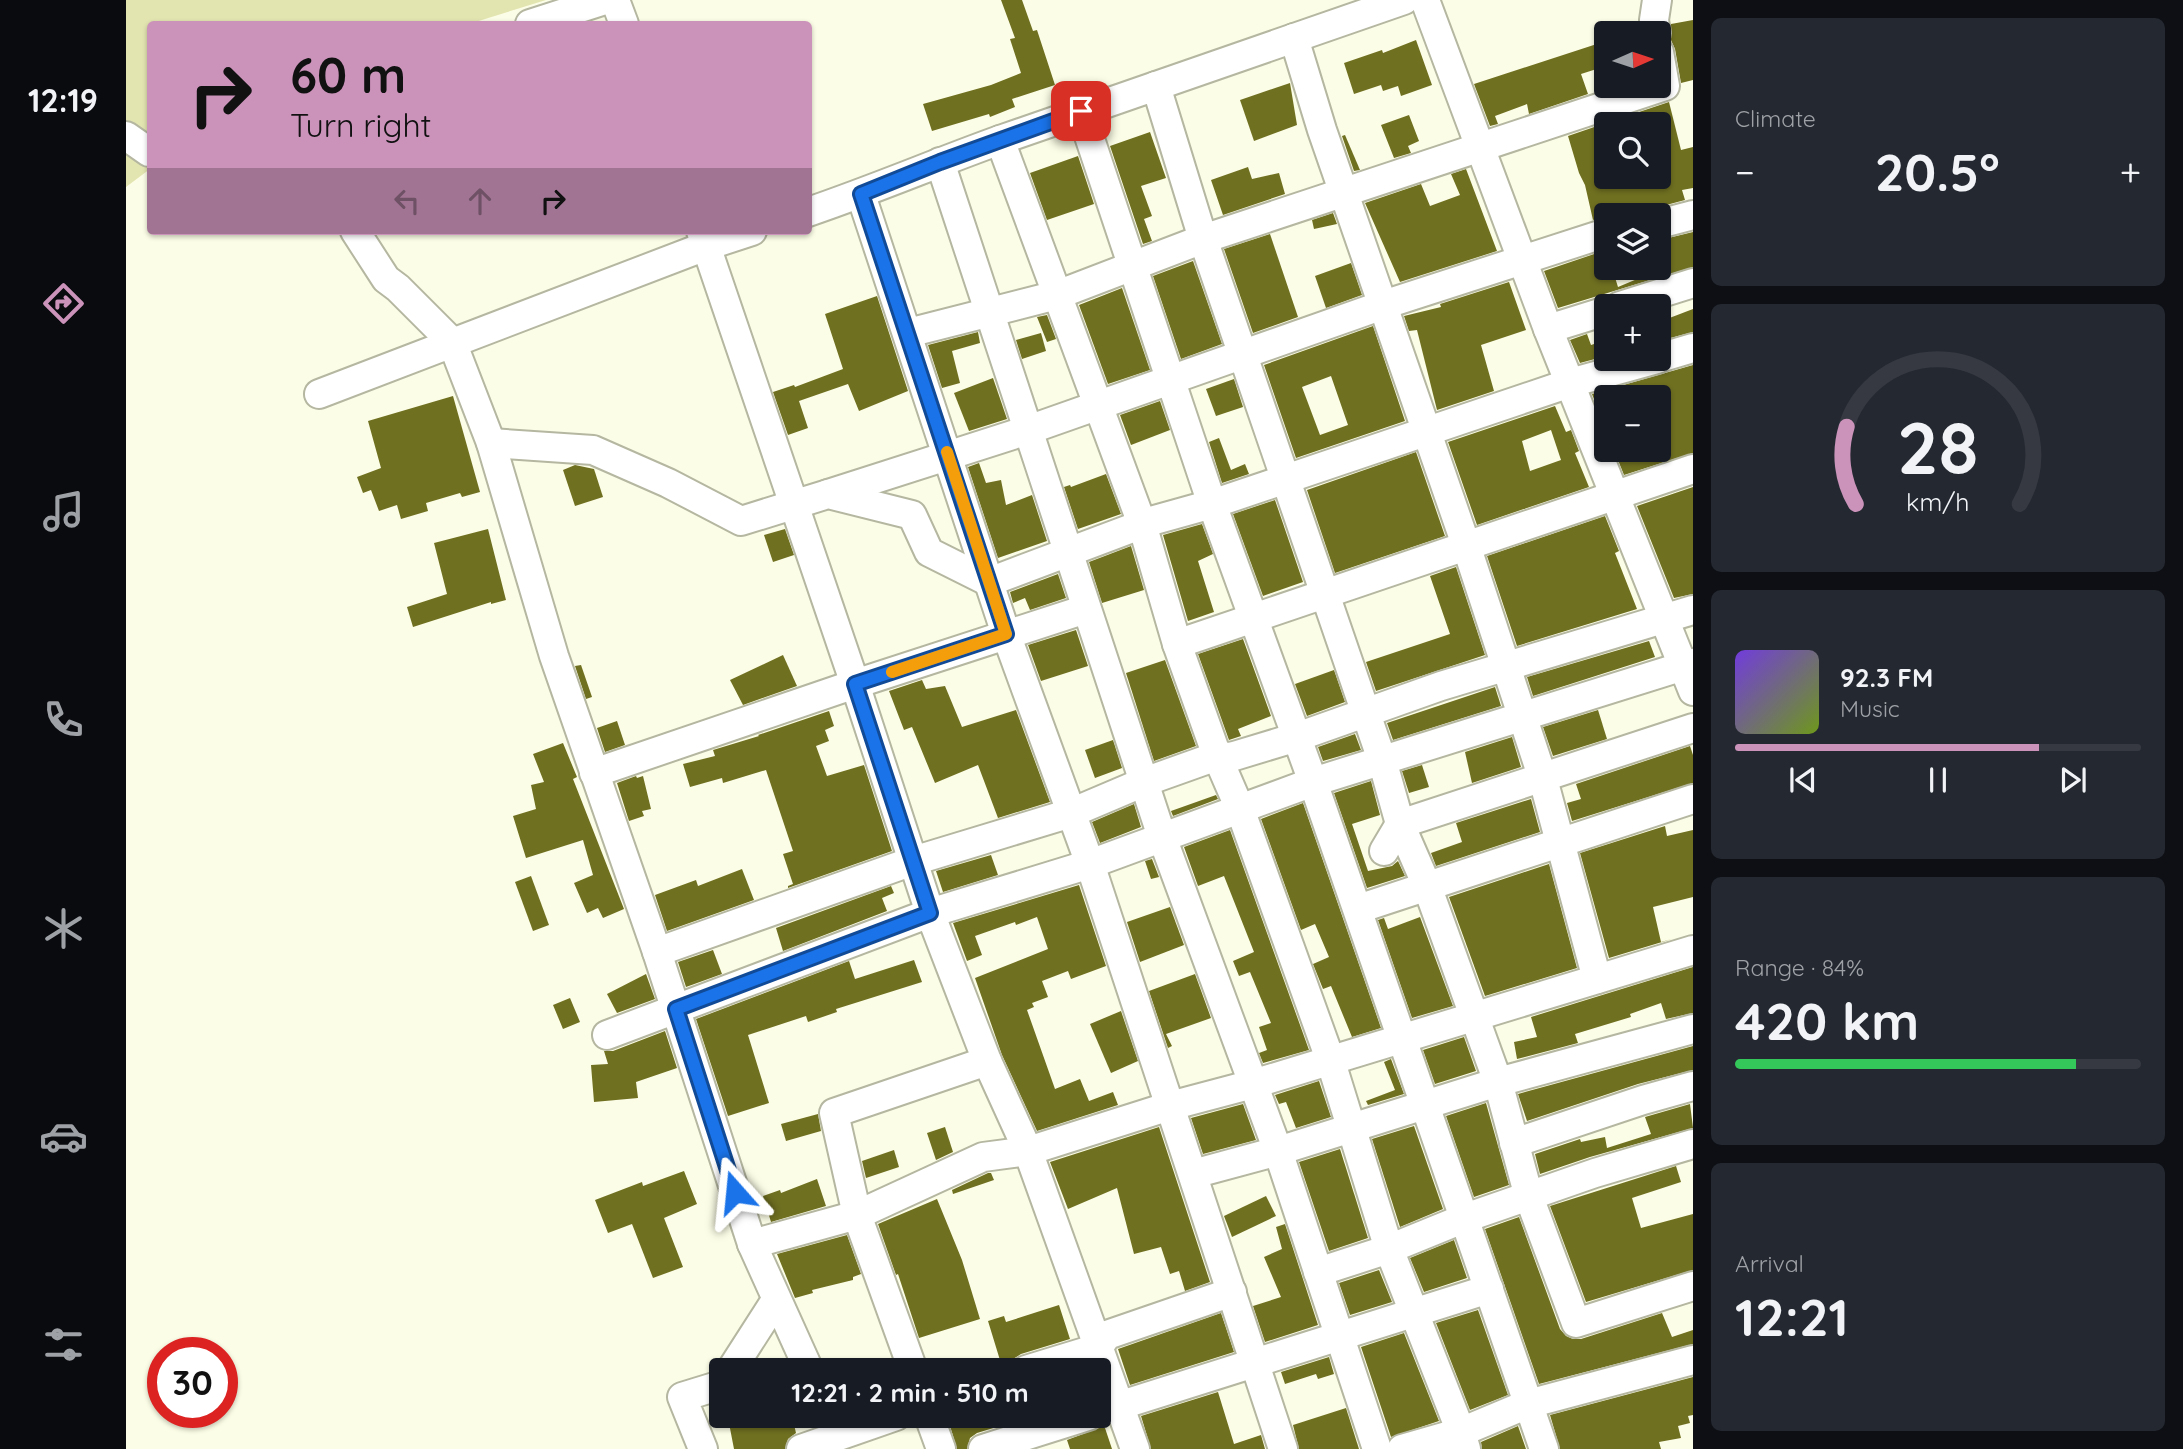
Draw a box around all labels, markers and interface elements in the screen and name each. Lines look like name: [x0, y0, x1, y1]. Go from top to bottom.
north arrow: [1594, 21, 1671, 98]
map controls: [1594, 21, 1671, 462]
text: 60 m: [290, 44, 406, 105]
icon: right: [175, 49, 266, 140]
text: 12:19: [28, 80, 98, 120]
pin: [1051, 81, 1111, 141]
icon: arrive: [1062, 92, 1100, 130]
text: Climate: [1735, 104, 1816, 133]
text: Turn right: [290, 105, 431, 145]
button: search: [1594, 112, 1671, 189]
text: 20.5°: [1875, 139, 2000, 204]
text: −: [1735, 148, 1755, 196]
text: +: [2120, 148, 2141, 196]
icon: left: [388, 182, 426, 220]
icon: ahead: [461, 182, 499, 220]
icon: right: [534, 182, 572, 220]
button: layers: [1594, 203, 1671, 280]
icon: directions: [39, 279, 88, 328]
button: +: [1594, 294, 1671, 371]
button: −: [1594, 385, 1671, 462]
text: 28: [1897, 402, 1979, 493]
text: km/h: [1906, 486, 1970, 517]
icon: music: [39, 487, 88, 536]
text: 92.3 FM: [1840, 661, 1933, 694]
text: Music: [1840, 694, 1900, 723]
icon: phone: [39, 695, 88, 744]
icon: previous: [1784, 761, 1822, 799]
icon: pause: [1919, 761, 1957, 799]
icon: next: [2054, 761, 2092, 799]
icon: climate: [39, 904, 88, 953]
text: Range · 84%: [1735, 953, 1864, 982]
text: 420 km: [1735, 988, 1919, 1053]
icon: car: [39, 1112, 88, 1161]
position arrow: [698, 1155, 772, 1229]
text: Arrival: [1735, 1249, 1804, 1278]
text: 12:21: [1735, 1284, 1849, 1349]
icon: filters: [39, 1320, 88, 1369]
speed limit sign: 30: [147, 1337, 238, 1428]
text: 12:21 · 2 min · 510 m: [791, 1376, 1029, 1409]

